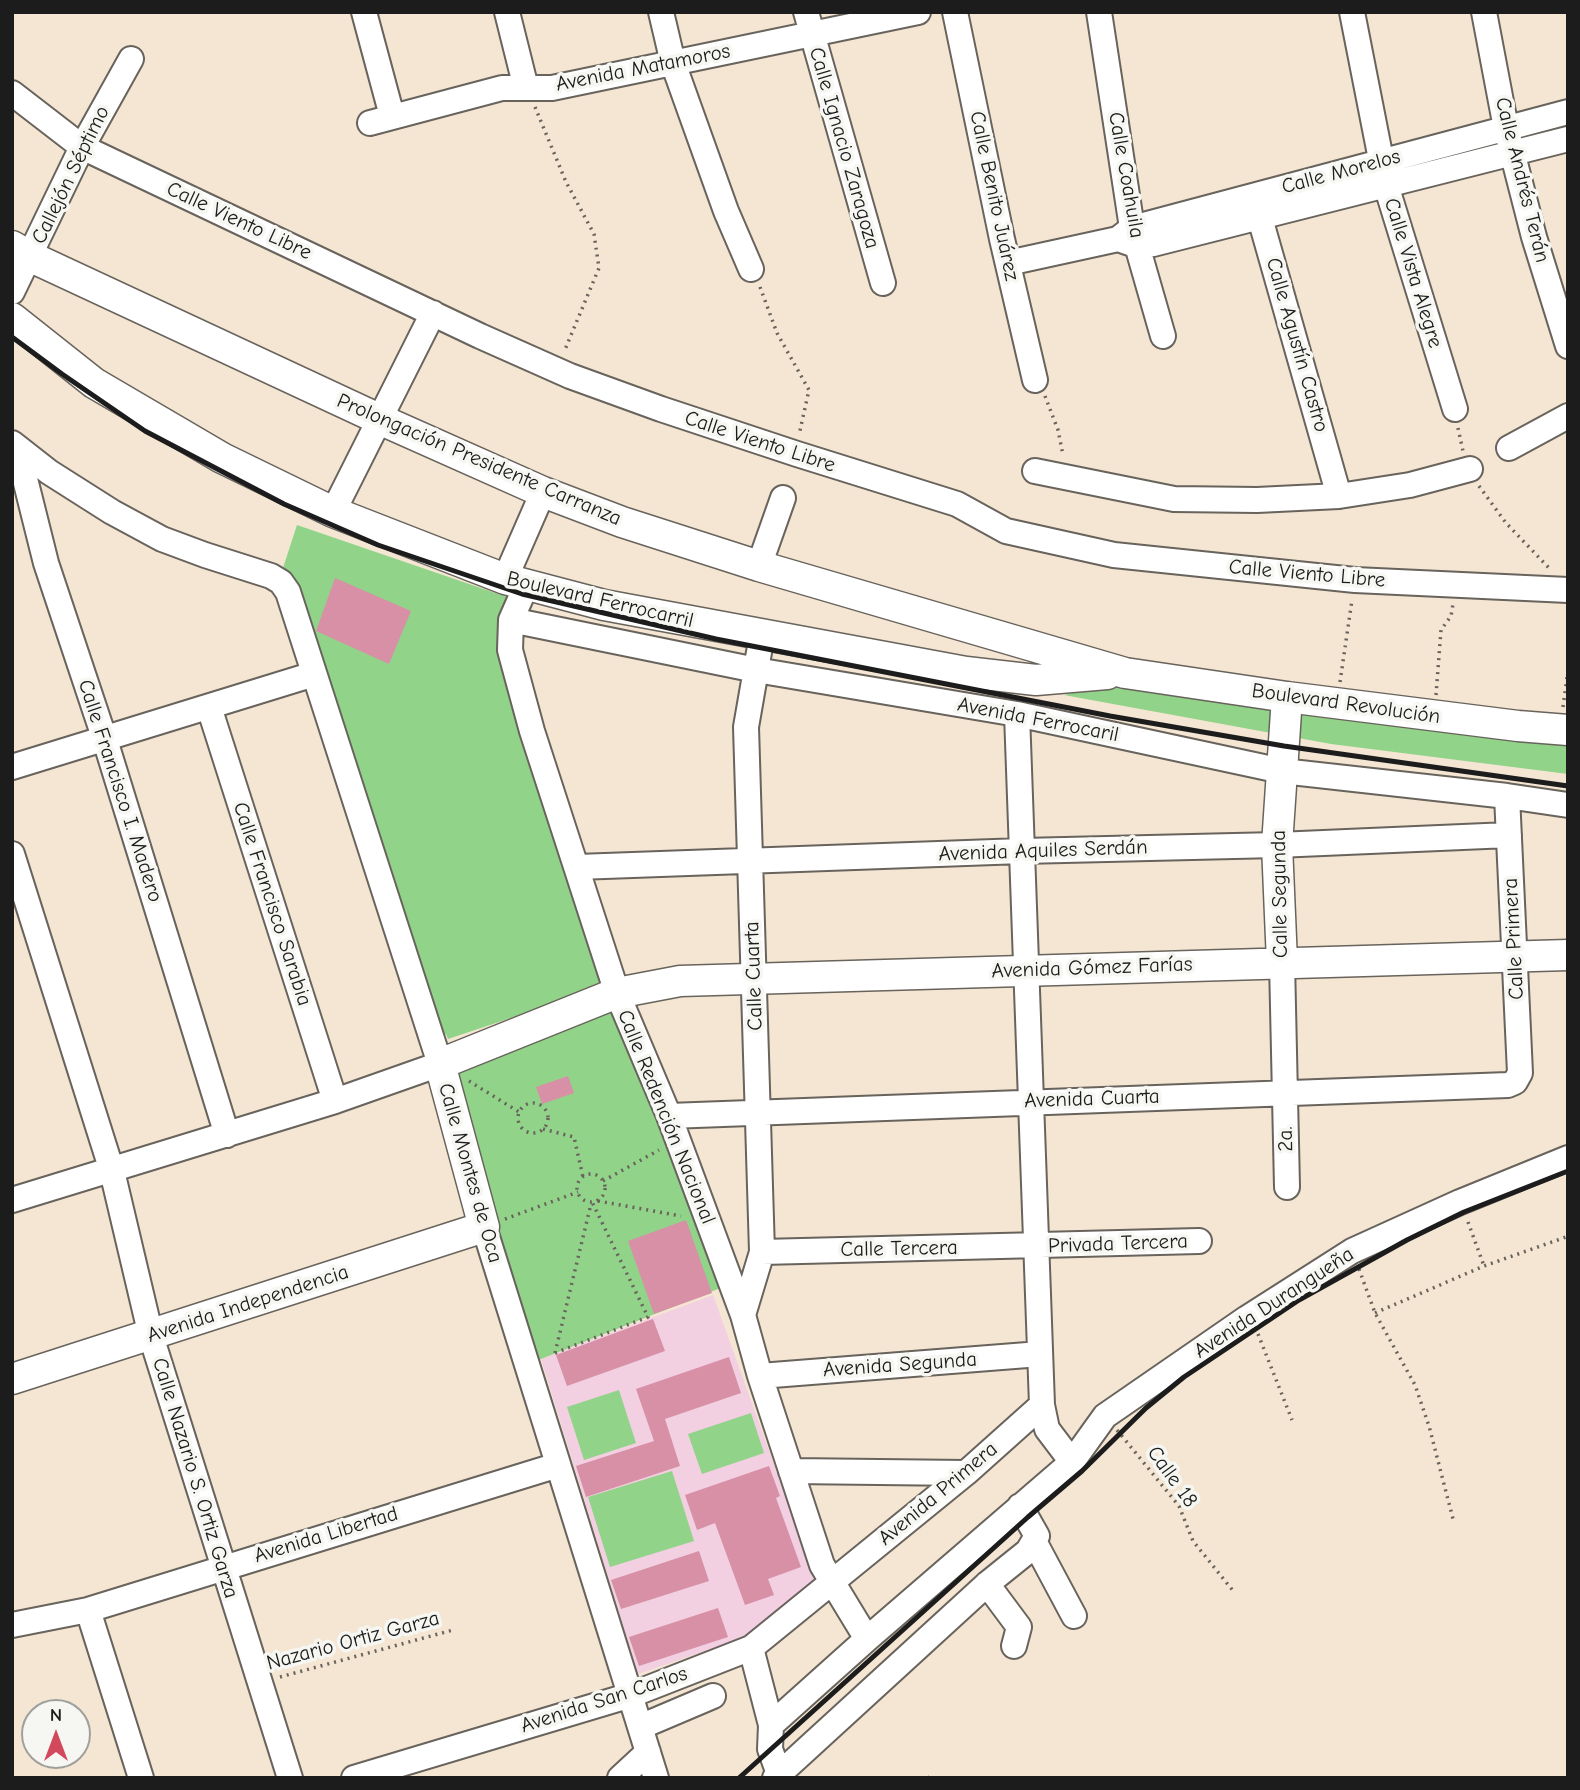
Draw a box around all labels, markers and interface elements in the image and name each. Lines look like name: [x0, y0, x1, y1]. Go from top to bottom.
street label: Avenida Matamoros: [554, 39, 732, 97]
street label: Calle Ignacio Zaragoza: [803, 44, 885, 252]
street label: Calle Andrés Terán: [1489, 95, 1555, 265]
street label: Callejón Séptimo: [27, 102, 115, 248]
street label: Calle Benito Juárez: [964, 109, 1024, 283]
street label: Calle Coahuila: [1103, 110, 1149, 240]
street label: Calle Morelos: [1279, 144, 1403, 200]
street label: Calle Viento Libre: [162, 176, 316, 266]
street label: Calle Vista Alegre: [1378, 195, 1448, 351]
street label: Calle Agustín Castro: [1260, 255, 1334, 435]
street label: Prolongación Presidente Carranza: [333, 389, 625, 531]
street label: Calle Viento Libre: [681, 406, 839, 478]
street label: Calle Viento Libre: [1228, 555, 1386, 593]
street label: Boulevard Ferrocarril: [504, 566, 696, 634]
street label: Calle Francisco I. Madero: [72, 677, 168, 905]
street label: Boulevard Revolución: [1250, 678, 1442, 730]
street label: Avenida Ferrocaril: [955, 692, 1121, 748]
street label: Calle Francisco Sarabia: [227, 799, 317, 1009]
street label: Calle Segunda: [1266, 830, 1294, 958]
street label: Avenida Aquiles Serdán: [938, 835, 1148, 867]
street label: Calle Primera: [1498, 877, 1530, 1001]
street label: Calle Cuarta: [739, 921, 769, 1031]
street label: Avenida Gómez Farías: [991, 952, 1193, 984]
street label: Calle Redención Nacional: [611, 1006, 721, 1228]
street label: Calle Montes de Oca: [432, 1080, 508, 1266]
street label: Avenida Cuarta: [1024, 1084, 1160, 1114]
street label: 2a.: [1273, 1126, 1299, 1152]
street label: Privada Tercera: [1048, 1229, 1188, 1259]
street label: Calle Tercera: [840, 1235, 958, 1263]
street label: Avenida Durangueña: [1189, 1242, 1359, 1364]
street label: Avenida Independencia: [144, 1260, 352, 1348]
street label: Avenida Segunda: [822, 1347, 978, 1383]
street label: Calle Nazario S. Ortiz Garza: [146, 1355, 244, 1601]
street label: Avenida Primera: [873, 1437, 1003, 1551]
street label: Calle 18: [1141, 1441, 1203, 1513]
street label: Avenida Libertad: [251, 1501, 401, 1569]
street label: Nazario Ortiz Garza: [264, 1606, 442, 1676]
street label: Avenida San Carlos: [517, 1661, 691, 1739]
north arrow: [21, 1699, 91, 1769]
text: N: [50, 1704, 62, 1726]

